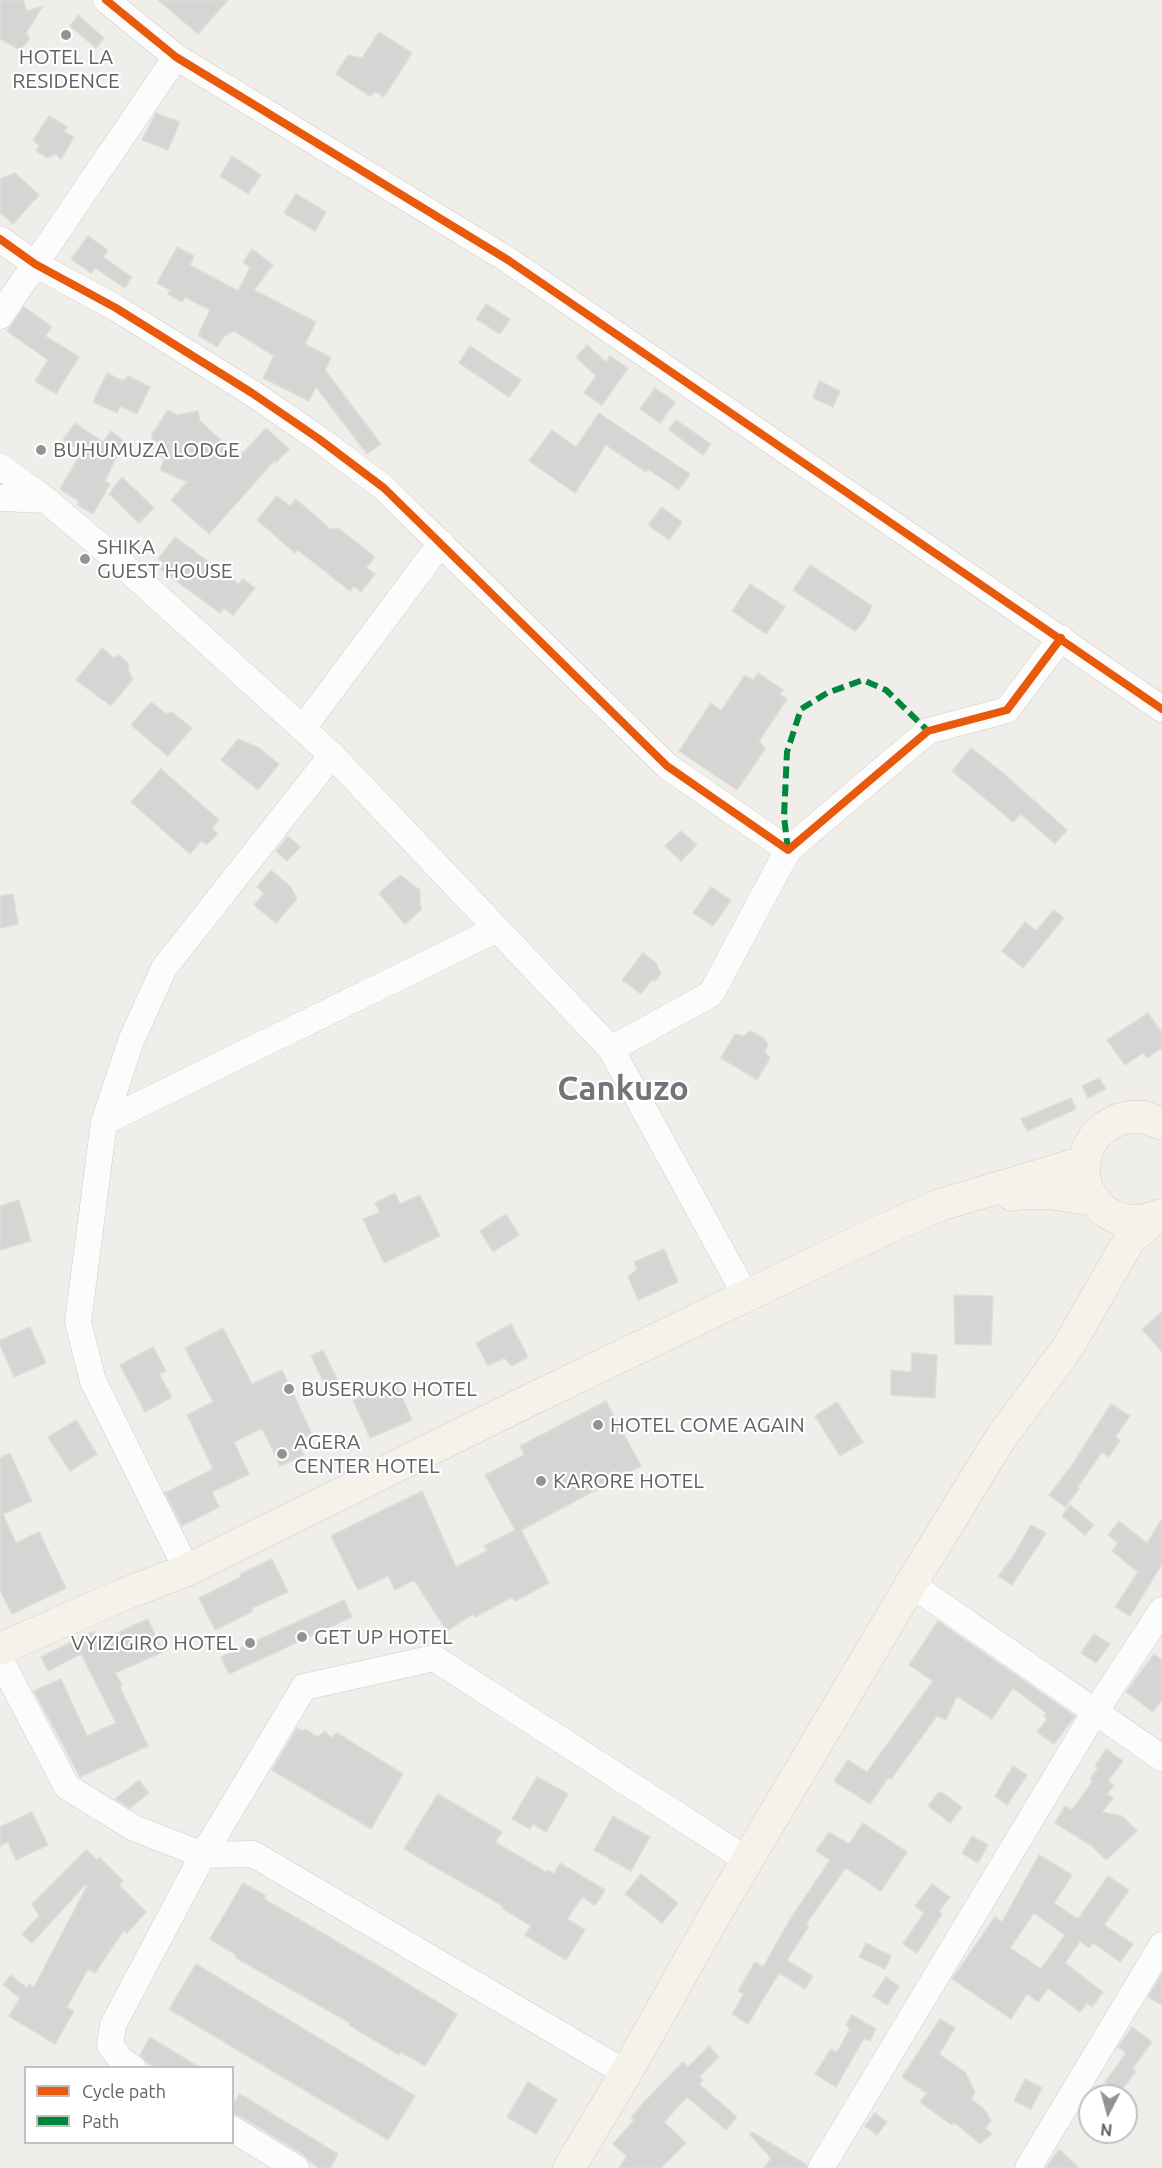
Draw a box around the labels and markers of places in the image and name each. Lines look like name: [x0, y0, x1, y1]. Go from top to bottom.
marker: HOTEL LA RESIDENCE: [59, 28, 73, 42]
place label: HOTEL LA RESIDENCE: [12, 44, 120, 94]
place label: BUHUMUZA LODGE: [53, 437, 240, 463]
marker: BUHUMUZA LODGE: [34, 443, 48, 457]
place label: SHIKA GUEST HOUSE: [97, 534, 233, 584]
marker: SHIKA GUEST HOUSE: [78, 552, 92, 566]
place label: BUSERUKO HOTEL: [301, 1376, 477, 1402]
marker: BUSERUKO HOTEL: [282, 1382, 296, 1396]
place label: HOTEL COME AGAIN: [610, 1412, 805, 1438]
marker: HOTEL COME AGAIN: [591, 1418, 605, 1432]
place label: AGERA CENTER HOTEL: [294, 1429, 440, 1479]
marker: AGERA CENTER HOTEL: [275, 1447, 289, 1461]
place label: KARORE HOTEL: [553, 1468, 704, 1494]
marker: KARORE HOTEL: [534, 1474, 548, 1488]
place label: GET UP HOTEL: [314, 1624, 453, 1650]
place label: VYIZIGIRO HOTEL: [71, 1630, 238, 1656]
marker: GET UP HOTEL: [295, 1630, 309, 1644]
marker: VYIZIGIRO HOTEL: [243, 1636, 257, 1650]

